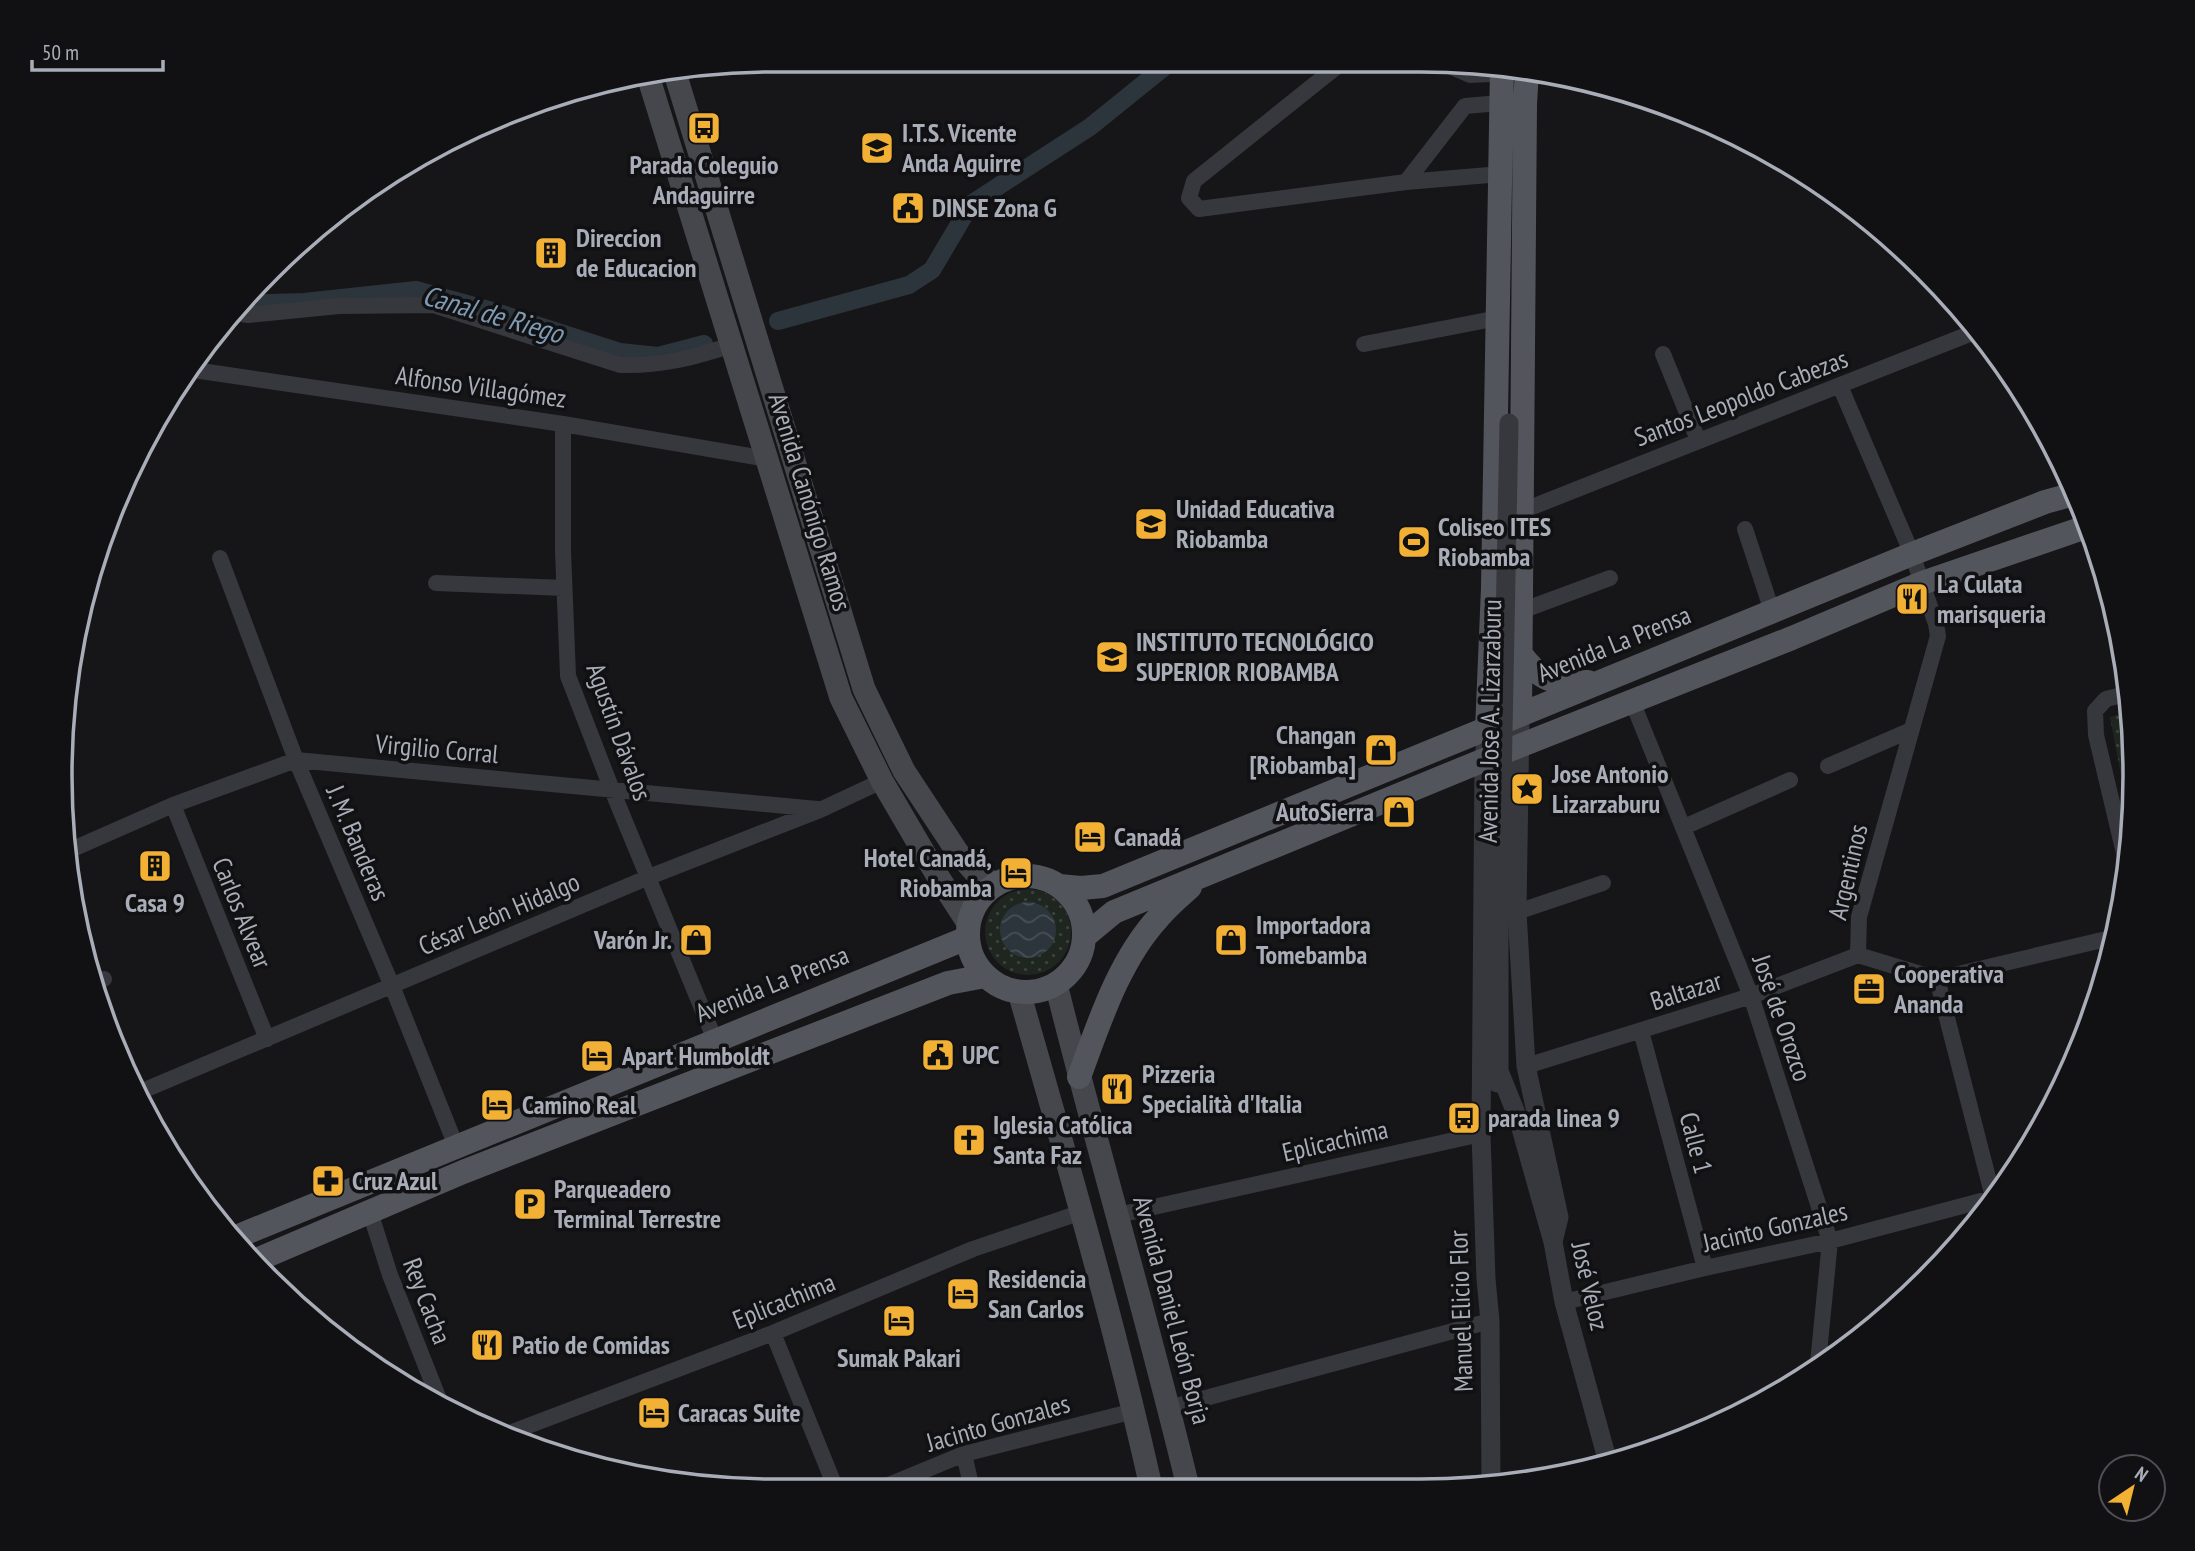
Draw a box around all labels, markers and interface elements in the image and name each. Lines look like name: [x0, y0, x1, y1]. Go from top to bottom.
scale bar: [32, 28, 163, 72]
text: 50 m: [42, 39, 79, 66]
bus stop icon: Parada Coleguio Andaguirre: [685, 109, 723, 147]
place label: I.T.S. Vicente Anda Aguirre: [901, 116, 1021, 179]
school or university icon: I.T.S. Vicente Anda Aguirre: [858, 129, 896, 167]
place label: Parada Coleguio Andaguirre: [630, 148, 778, 211]
public building icon: DINSE Zona G: [889, 189, 927, 227]
place label: DINSE Zona G: [932, 191, 1057, 224]
place label: Direccion de Educacion: [576, 221, 696, 284]
building icon: Direccion de Educacion: [532, 234, 570, 272]
water label: Canal de Riego: [419, 276, 569, 352]
street label: Santos Leopoldo Cabezas: [1630, 342, 1852, 453]
street label: Alfonso Villagómez: [394, 358, 568, 415]
street label: Avenida Canónigo Ramos: [762, 389, 859, 615]
place label: Unidad Educativa Riobamba: [1176, 492, 1335, 555]
school or university icon: Unidad Educativa Riobamba: [1132, 505, 1170, 543]
place label: Coliseo ITES Riobamba: [1438, 510, 1551, 573]
sports icon: Coliseo ITES Riobamba: [1395, 523, 1433, 561]
place label: La Culata marisqueria: [1937, 567, 2046, 630]
restaurant icon: La Culata marisqueria: [1893, 580, 1931, 618]
street label: Avenida La Prensa: [1532, 598, 1695, 689]
street label: Avenida Jose A. Lizarzaburu: [1471, 599, 1508, 843]
place label: INSTITUTO TECNOLÓGICO SUPERIOR RIOBAMBA: [1136, 625, 1374, 688]
school or university icon: INSTITUTO TECNOLÓGICO SUPERIOR RIOBAMBA: [1093, 638, 1131, 676]
street label: Agustín Dávalos: [579, 659, 660, 805]
place label: Changan [Riobamba]: [1249, 718, 1356, 781]
street label: Virgilio Corral: [373, 727, 500, 770]
shop icon: Changan [Riobamba]: [1362, 731, 1400, 769]
place label: Jose Antonio Lizarzaburu: [1551, 757, 1669, 820]
place icon: Jose Antonio Lizarzaburu: [1508, 770, 1546, 808]
street label: J. M. Banderas: [319, 779, 397, 905]
shop icon: AutoSierra: [1380, 793, 1418, 831]
place label: AutoSierra: [1275, 795, 1374, 828]
hotel icon: Canadá: [1071, 818, 1109, 856]
place label: Canadá: [1114, 820, 1181, 853]
street label: Argentinos: [1821, 821, 1875, 923]
place label: Hotel Canadá, Riobamba: [864, 841, 992, 904]
building icon: Casa 9: [136, 847, 174, 885]
street label: Carlos Alvear: [205, 853, 280, 973]
hotel icon: Hotel Canadá, Riobamba: [997, 854, 1035, 892]
street label: César León Hidalgo: [413, 865, 584, 962]
place label: Casa 9: [125, 886, 185, 919]
place label: Importadora Tomebamba: [1256, 908, 1371, 971]
shop icon: Varón Jr.: [677, 921, 715, 959]
shop icon: Importadora Tomebamba: [1212, 921, 1250, 959]
place label: Varón Jr.: [593, 923, 672, 956]
street label: Avenida La Prensa: [690, 938, 853, 1029]
street label: José de Orozco: [1745, 949, 1819, 1085]
place label: Cooperativa Ananda: [1893, 957, 2004, 1020]
street label: Baltazar: [1646, 964, 1726, 1018]
office icon: Cooperativa Ananda: [1850, 970, 1888, 1008]
public building icon: UPC: [919, 1036, 957, 1074]
hotel icon: Apart Humboldt: [578, 1037, 616, 1075]
place label: UPC: [962, 1038, 1000, 1071]
place label: Apart Humboldt: [621, 1039, 770, 1072]
place label: Pizzeria Specialità d'Italia: [1142, 1057, 1302, 1120]
restaurant icon: Pizzeria Specialità d'Italia: [1098, 1070, 1136, 1108]
hotel icon: Camino Real: [478, 1086, 516, 1124]
place label: Camino Real: [522, 1088, 637, 1121]
bus stop icon: parada linea 9: [1445, 1099, 1483, 1137]
place label: parada linea 9: [1488, 1101, 1620, 1134]
place label: Iglesia Católica Santa Faz: [993, 1108, 1132, 1171]
street label: Calle 1: [1673, 1109, 1720, 1177]
street label: Eplicachima: [1279, 1112, 1391, 1169]
church icon: Iglesia Católica Santa Faz: [950, 1121, 988, 1159]
pharmacy icon: Cruz Azul: [309, 1162, 347, 1200]
place label: Cruz Azul: [352, 1164, 438, 1197]
place label: Parqueadero Terminal Terrestre: [554, 1172, 721, 1235]
parking icon: Parqueadero Terminal Terrestre: [511, 1185, 549, 1223]
street label: Avenida Daniel León Borja: [1126, 1192, 1219, 1428]
street label: Jacinto Gonzales: [1698, 1194, 1850, 1259]
street label: Manuel Elicio Flor: [1441, 1230, 1480, 1392]
street label: José Veloz: [1564, 1237, 1617, 1333]
street label: Rey Cacha: [396, 1253, 459, 1348]
place label: Residencia San Carlos: [988, 1262, 1086, 1325]
street label: Eplicachima: [728, 1265, 840, 1336]
hotel icon: Residencia San Carlos: [944, 1275, 982, 1313]
hotel icon: Sumak Pakari: [880, 1302, 918, 1340]
restaurant icon: Patio de Comidas: [468, 1326, 506, 1364]
place label: Patio de Comidas: [512, 1328, 670, 1361]
place label: Sumak Pakari: [837, 1341, 961, 1374]
street label: Jacinto Gonzales: [921, 1386, 1073, 1459]
hotel icon: Caracas Suite: [635, 1394, 673, 1432]
place label: Caracas Suite: [678, 1396, 801, 1429]
north arrow: [2097, 1453, 2167, 1523]
text: N: [2131, 1461, 2153, 1487]

